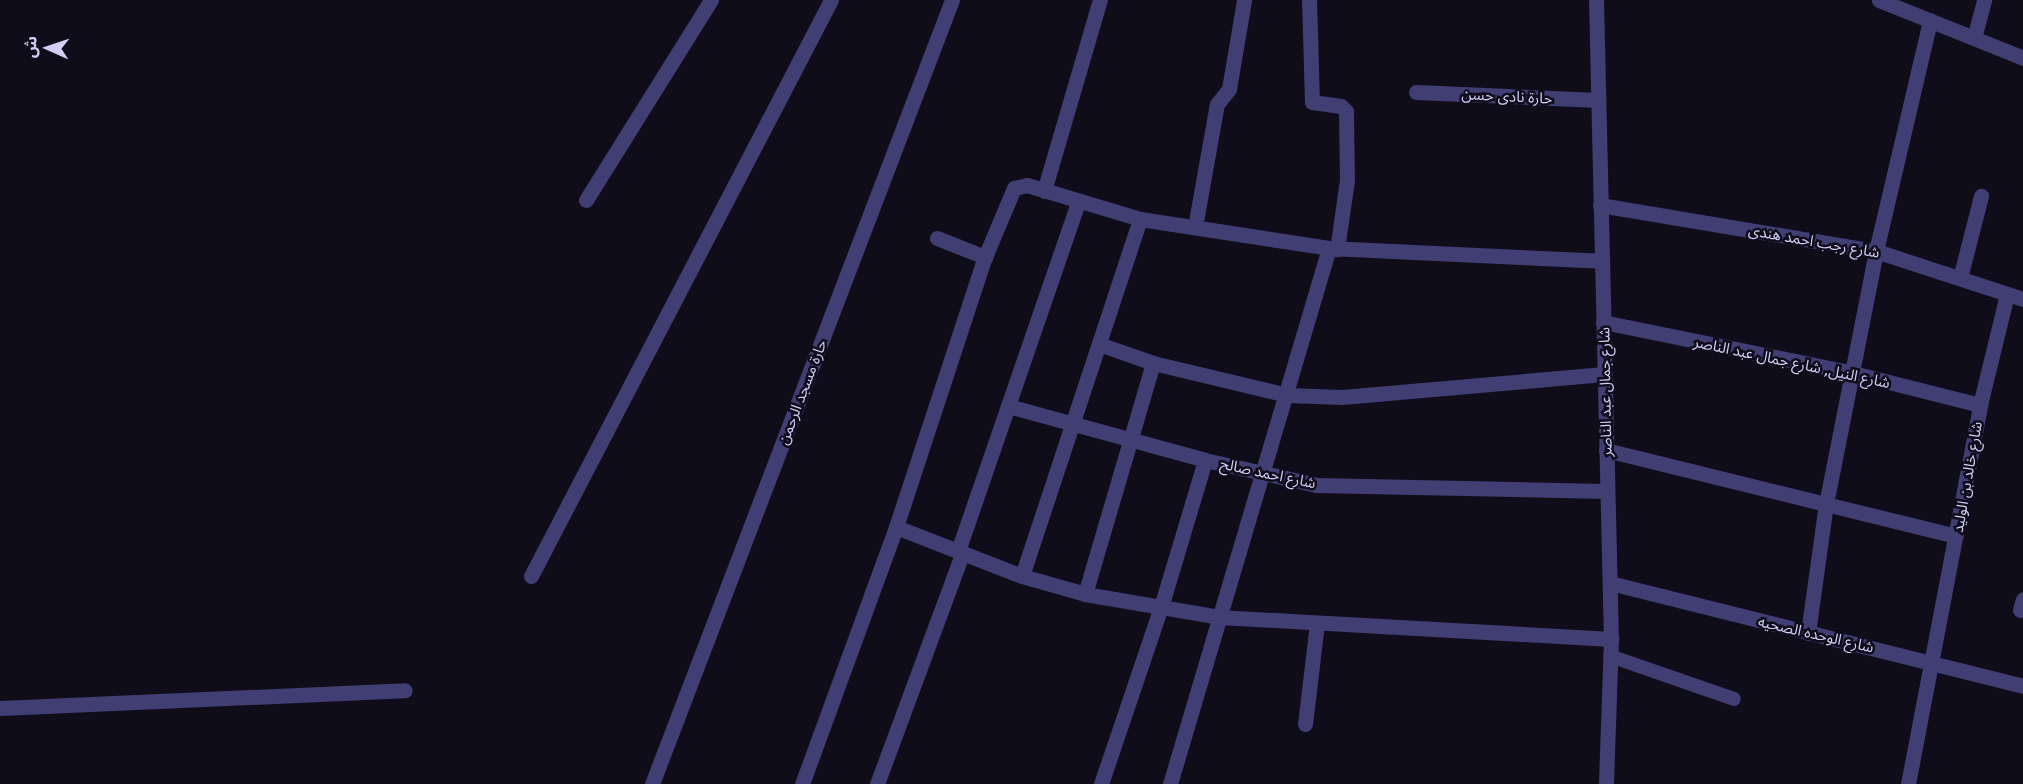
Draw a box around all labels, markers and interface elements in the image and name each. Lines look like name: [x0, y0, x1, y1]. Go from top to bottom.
north arrow: [18, 18, 78, 78]
text: ش: [19, 36, 41, 59]
street label: حارة نادى حسن: [1461, 85, 1553, 107]
street label: شارع رجب احمد هندى: [1747, 221, 1881, 261]
street label: شارع جمال عبد الناصر: [1595, 327, 1615, 457]
street label: شارع النيل, شارع جمال عبد الناصر: [1692, 332, 1892, 392]
street label: حارة مسجد الرحمن: [774, 337, 830, 447]
street label: شارع خالد بن الوليد: [1948, 420, 1986, 534]
street label: شارع احمد صالح: [1219, 454, 1317, 492]
street label: شارع الوحده الصحيه: [1756, 612, 1876, 656]

